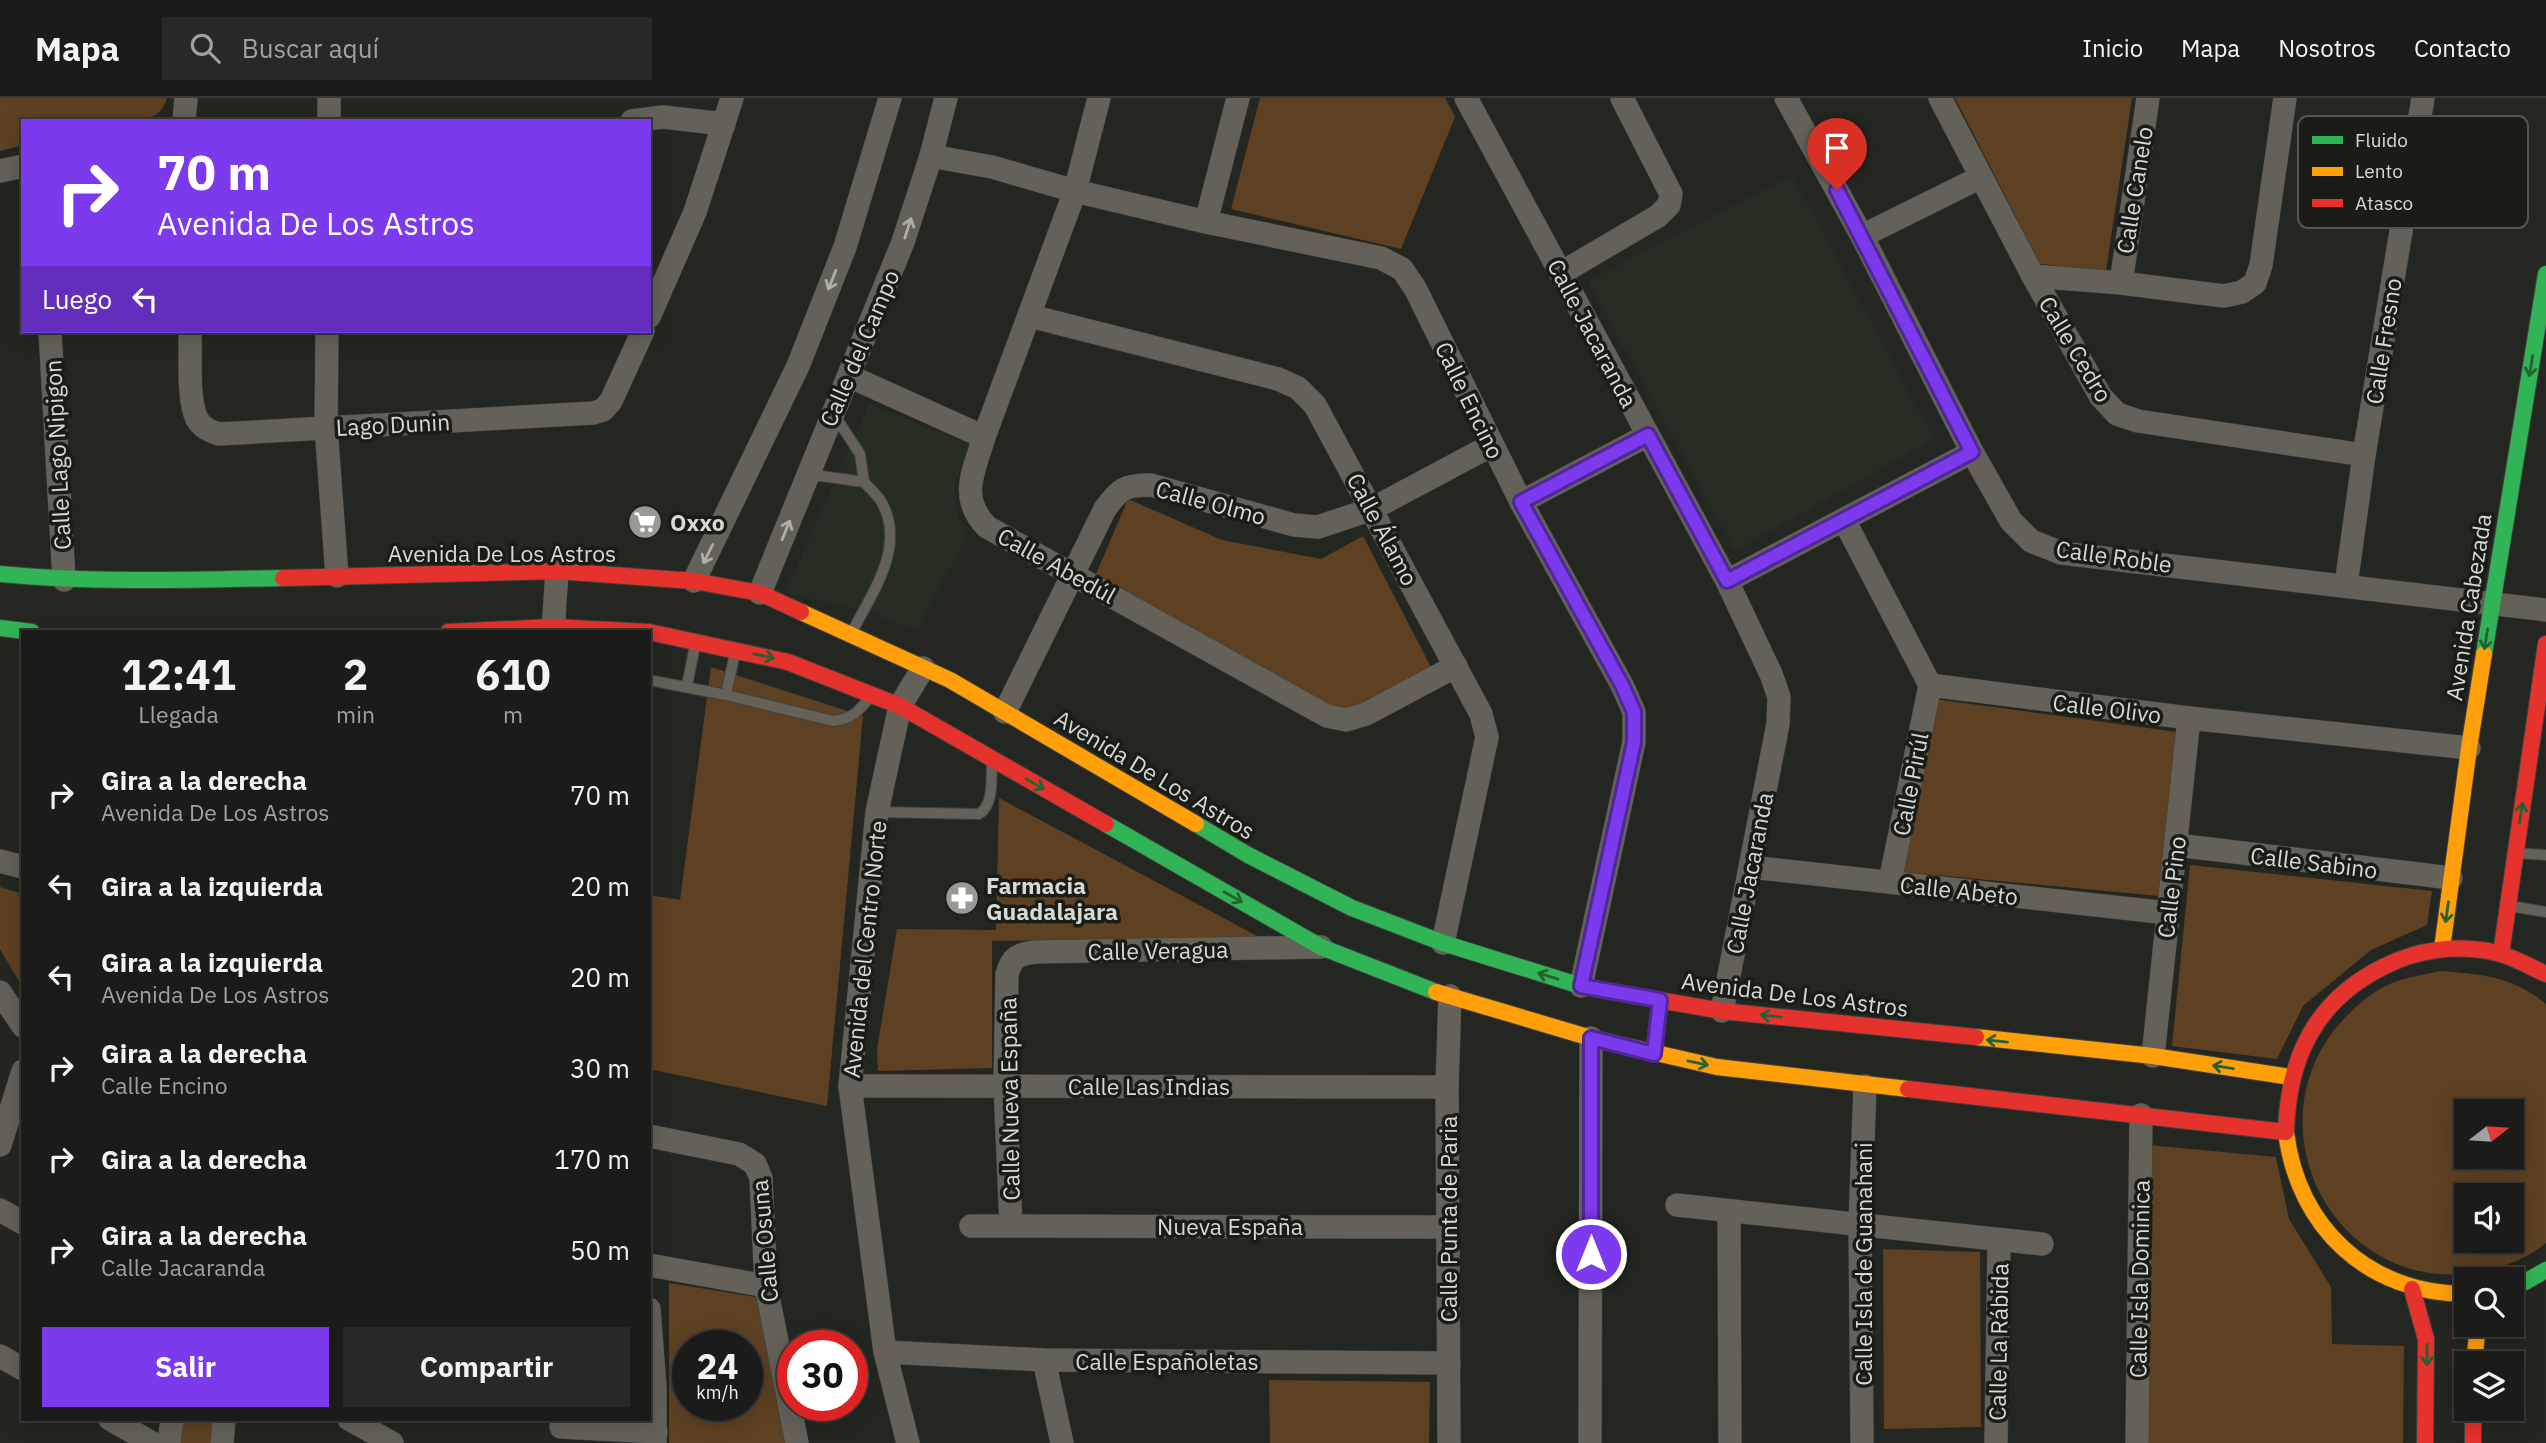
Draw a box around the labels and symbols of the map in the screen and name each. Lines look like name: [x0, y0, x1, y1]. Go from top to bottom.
legend: [2298, 116, 2528, 228]
pin: [1807, 118, 1867, 190]
street label: Calle Canelo: [2109, 124, 2159, 256]
text: Fluido: [2355, 128, 2408, 152]
text: Lento: [2355, 159, 2403, 183]
text: Atasco: [2355, 191, 2413, 215]
one-way arrow: [902, 217, 915, 239]
street label: Calle Jacaranda: [1541, 253, 1645, 413]
street label: Calle del Campo: [812, 265, 906, 431]
one-way arrow: [825, 268, 838, 290]
street label: Calle Fresno: [2358, 276, 2408, 406]
street label: Calle Cedro: [2033, 290, 2119, 408]
street label: Calle Encino: [1429, 336, 1511, 464]
one-way arrow: [2524, 354, 2537, 377]
street label: Calle Lago Nipigon: [37, 359, 77, 551]
street label: Lago Dunin: [335, 406, 451, 442]
street label: Calle Álamo: [1341, 468, 1425, 590]
street label: Calle Olmo: [1153, 473, 1269, 531]
supermarket icon: Oxxo: [626, 503, 664, 541]
place label: Oxxo: [670, 507, 725, 537]
street label: Avenida Cabezada: [2438, 511, 2498, 703]
one-way arrow: [780, 519, 793, 541]
street label: Calle Abedúl: [993, 520, 1121, 610]
street label: Calle Roble: [2054, 533, 2174, 579]
street label: Avenida De Los Astros: [388, 538, 616, 568]
one-way arrow: [700, 543, 714, 564]
one-way arrow: [2479, 627, 2492, 649]
one-way arrow: [752, 650, 775, 664]
street label: Calle Olivo: [2051, 686, 2163, 730]
street label: Avenida De Los Astros: [1049, 702, 1261, 846]
street label: Calle Pirúl: [1885, 730, 1935, 838]
one-way arrow: [1024, 778, 1045, 791]
street label: Calle Jacaranda: [1719, 790, 1779, 956]
one-way arrow: [2514, 802, 2527, 825]
street label: Avenida del Centro Norte: [836, 819, 892, 1079]
street label: Calle Pino: [2150, 834, 2192, 940]
street label: Calle Sabino: [2249, 839, 2379, 885]
street label: Calle Abeto: [1898, 869, 2020, 911]
place label: Farmacia Guadalajara: [986, 870, 1118, 926]
pharmacy icon: Farmacia Guadalajara: [943, 879, 981, 917]
one-way arrow: [1222, 890, 1242, 904]
one-way arrow: [2440, 900, 2453, 923]
street label: Calle Veragua: [1087, 934, 1229, 966]
street label: Avenida De Los Astros: [1680, 965, 1910, 1023]
one-way arrow: [1537, 968, 1559, 981]
street label: Calle Nueva España: [992, 997, 1026, 1201]
one-way arrow: [1760, 1010, 1783, 1023]
one-way arrow: [1986, 1034, 2009, 1047]
one-way arrow: [1686, 1056, 1709, 1070]
one-way arrow: [2212, 1060, 2235, 1073]
street label: Calle Las Indias: [1068, 1071, 1230, 1101]
north arrow: [2454, 1099, 2524, 1169]
street label: Calle Punta de Paria: [1433, 1116, 1463, 1322]
street label: Calle Isla de Guanahani: [1848, 1142, 1878, 1386]
street label: Calle Osuna: [744, 1178, 784, 1304]
street label: Calle Isla Dominica: [2122, 1180, 2156, 1378]
street label: Nueva España: [1157, 1211, 1303, 1241]
position arrow: [1554, 1217, 1628, 1291]
street label: Calle La Rábida: [1982, 1263, 2014, 1421]
speed limit sign: 30: [777, 1330, 868, 1421]
one-way arrow: [2420, 1343, 2433, 1366]
street label: Calle Españoletas: [1075, 1346, 1259, 1376]

